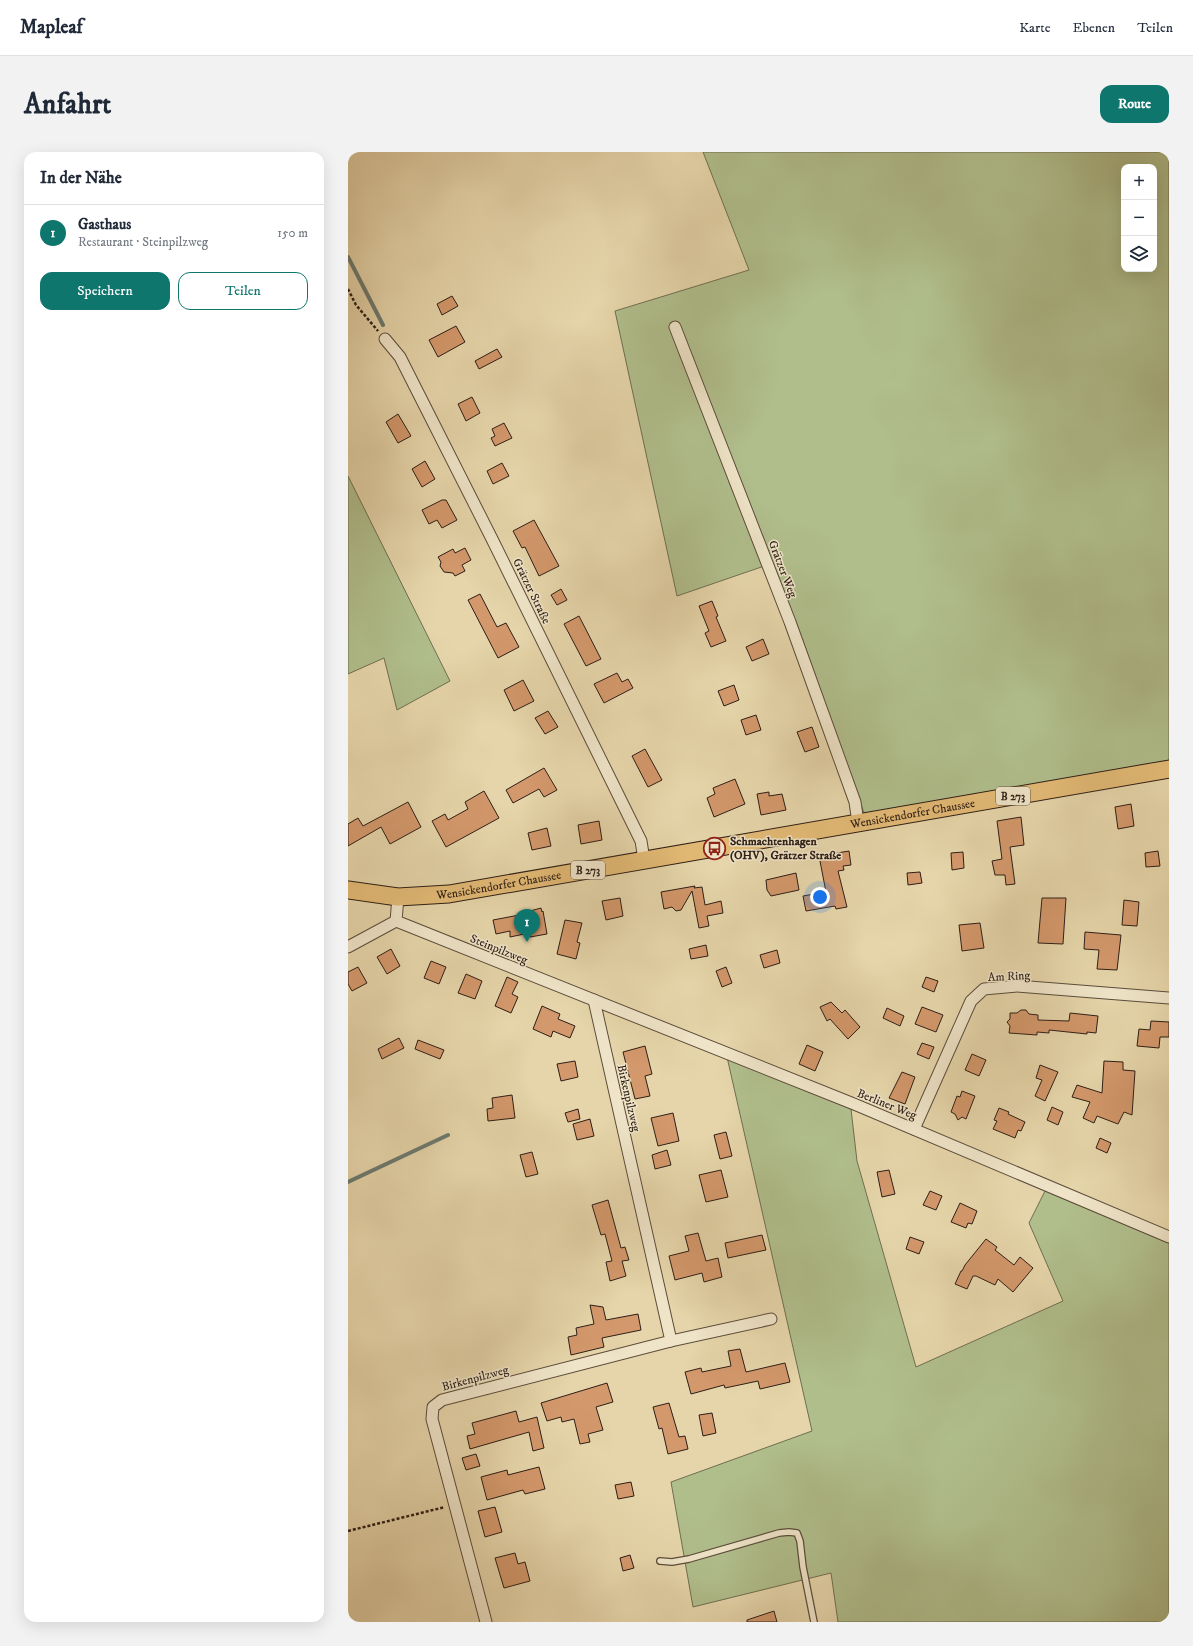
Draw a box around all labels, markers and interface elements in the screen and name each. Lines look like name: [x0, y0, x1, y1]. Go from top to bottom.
text: Mapleaf: [20, 16, 83, 39]
text: Karte: [1019, 19, 1050, 37]
text: Ebenen: [1072, 19, 1115, 37]
text: Teilen: [1137, 19, 1173, 37]
button: Route: [1100, 85, 1169, 123]
text: Anfahrt: [24, 87, 111, 122]
map controls: [1121, 164, 1157, 272]
button: +: [1121, 164, 1157, 200]
text: In der Nähe: [40, 167, 122, 189]
button: −: [1121, 200, 1157, 236]
text: Gasthaus: [78, 215, 131, 234]
text: 1: [51, 225, 55, 241]
text: 150 m: [277, 225, 308, 241]
text: Restaurant · Steinpilzweg: [78, 234, 208, 250]
button: layers: [1121, 236, 1157, 272]
button: Speichern: [40, 272, 170, 310]
button: Teilen: [178, 272, 308, 310]
street label: Grätzer Weg: [765, 538, 800, 600]
street label: Grätzer Straße: [509, 556, 554, 626]
road number: B 273: [996, 787, 1030, 805]
street label: Wensickendorfer Chaussee: [848, 796, 976, 832]
place label: Schmachtenhagen (OHV), Grätzer Straße: [730, 834, 841, 863]
bus stop icon: Schmachtenhagen (OHV), Grätzer Straße: [702, 835, 728, 861]
road number: B 273: [571, 861, 605, 879]
street label: Wensickendorfer Chaussee: [435, 868, 562, 903]
your location: [810, 887, 830, 907]
pin: 1: [514, 909, 540, 942]
street label: Steinpilzweg: [468, 931, 530, 968]
street label: Am Ring: [987, 968, 1031, 985]
street label: Birkenpilzweg: [613, 1063, 644, 1133]
street label: Berliner Weg: [855, 1086, 919, 1123]
street label: Birkenpilzweg: [440, 1362, 510, 1395]

